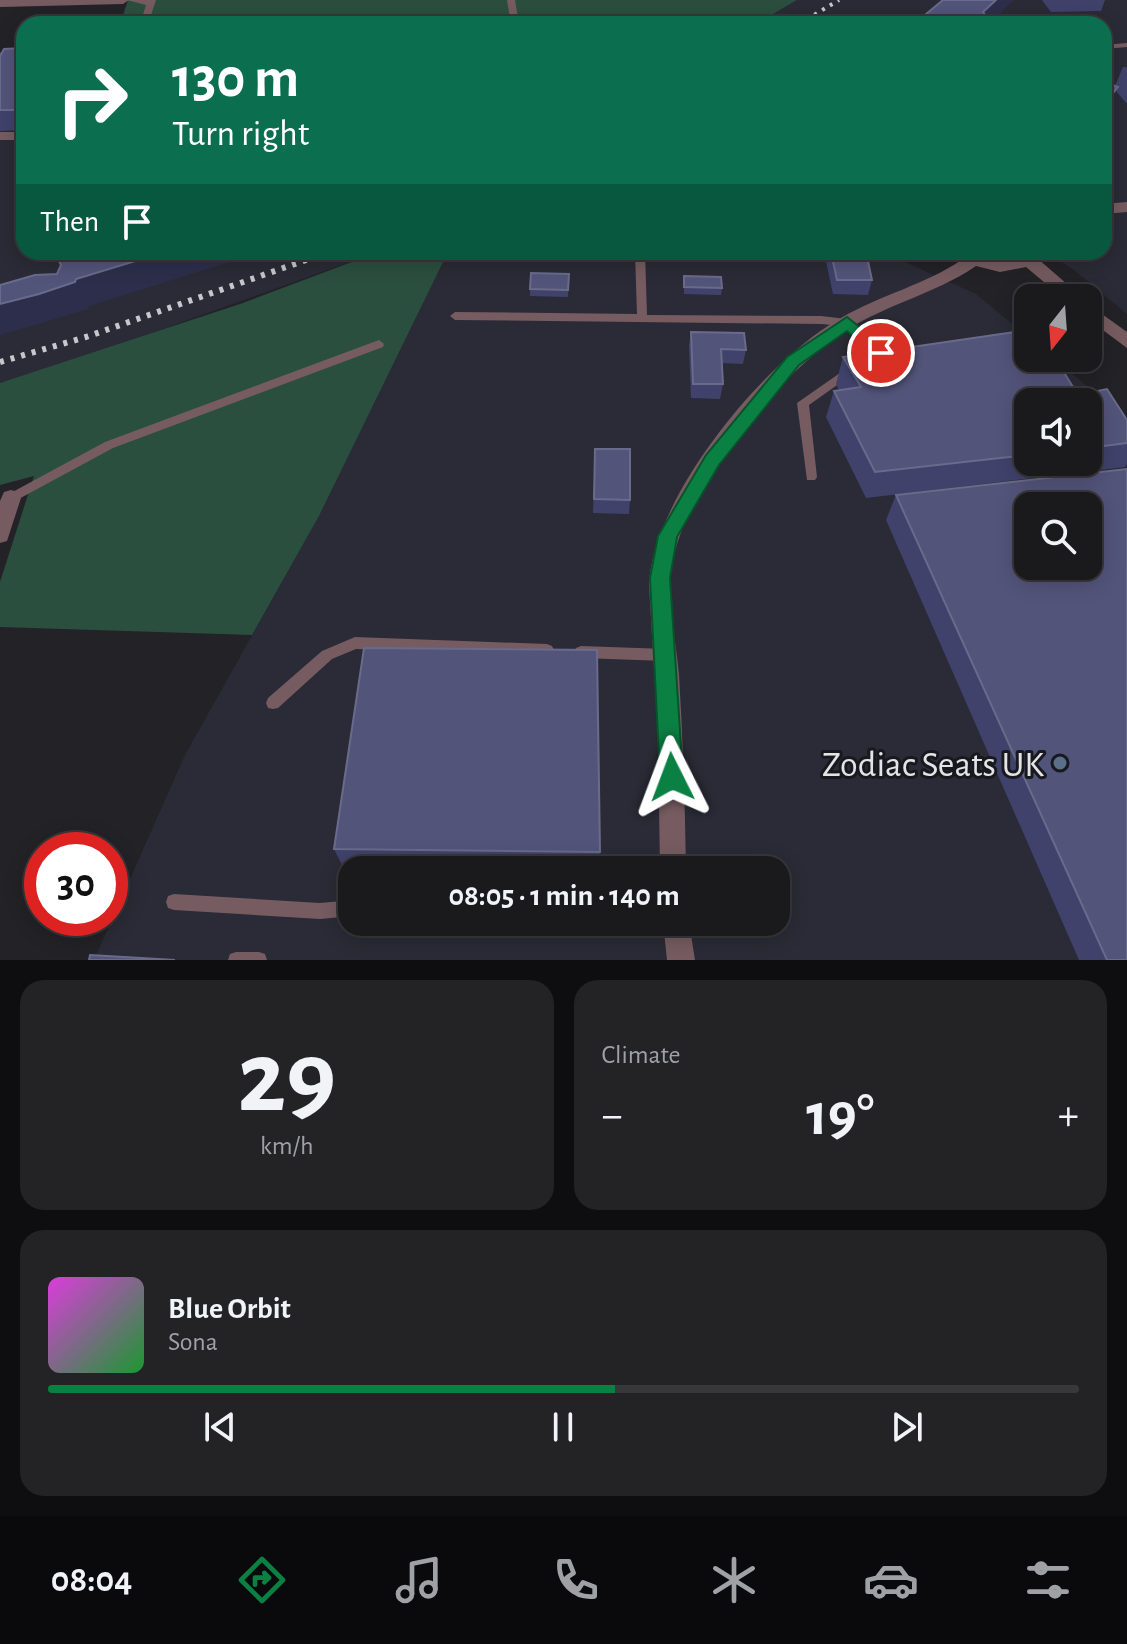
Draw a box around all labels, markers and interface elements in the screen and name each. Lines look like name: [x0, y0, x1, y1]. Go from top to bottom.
icon: right: [40, 48, 144, 152]
text: 130 m: [172, 51, 299, 107]
text: Turn right: [172, 116, 309, 152]
icon: arrive: [115, 200, 159, 244]
text: Then: [40, 207, 99, 237]
north arrow: [1014, 284, 1102, 372]
map controls: [1014, 284, 1102, 580]
pin: [847, 319, 915, 387]
icon: arrive: [859, 331, 903, 375]
button: sound: [1014, 388, 1102, 476]
button: search: [1014, 492, 1102, 580]
position arrow: [630, 735, 714, 819]
place label: Zodiac Seats UK: [822, 747, 1044, 783]
marker: Zodiac Seats UK: [1051, 754, 1069, 772]
speed limit sign: 30: [24, 832, 128, 936]
text: 08:05 · 1 min · 140 m: [448, 881, 680, 911]
text: 29: [237, 1027, 336, 1131]
text: Climate: [602, 1042, 680, 1068]
text: 19°: [806, 1086, 874, 1146]
text: −: [602, 1094, 623, 1138]
text: +: [1058, 1094, 1079, 1138]
text: km/h: [260, 1133, 314, 1159]
text: Blue Orbit: [168, 1294, 291, 1324]
text: Sona: [168, 1329, 218, 1355]
icon: previous: [198, 1405, 242, 1449]
icon: pause: [541, 1405, 585, 1449]
icon: next: [885, 1405, 929, 1449]
icon: directions: [234, 1552, 290, 1608]
icon: music: [391, 1552, 447, 1608]
icon: phone: [548, 1552, 604, 1608]
icon: climate: [706, 1552, 762, 1608]
icon: car: [863, 1552, 919, 1608]
icon: filters: [1020, 1552, 1076, 1608]
text: 08:04: [51, 1562, 132, 1598]

